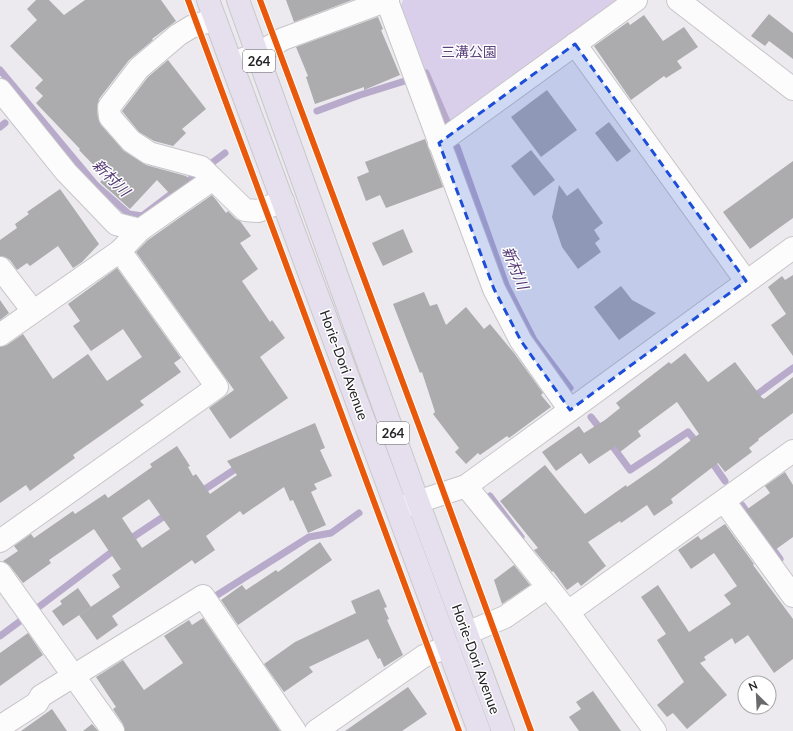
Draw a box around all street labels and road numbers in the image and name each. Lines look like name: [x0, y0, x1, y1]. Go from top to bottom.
road number: 264: [243, 50, 275, 72]
street label: Horie-Dori Avenue: [317, 307, 372, 422]
road number: 264: [377, 422, 409, 444]
street label: Horie-Dori Avenue: [449, 601, 504, 716]

